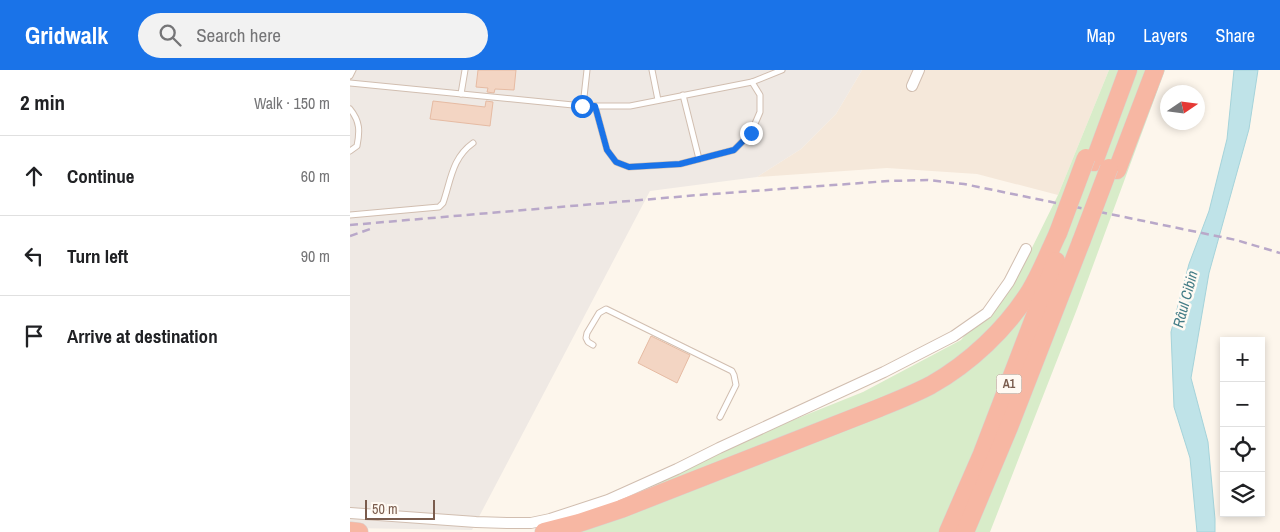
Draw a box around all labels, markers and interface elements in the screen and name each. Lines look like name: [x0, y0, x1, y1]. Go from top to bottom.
search box: [138, 13, 488, 58]
text: Gridwalk: [25, 19, 108, 51]
icon: search: [156, 21, 184, 49]
text: Search here: [196, 22, 281, 48]
text: Map: [1087, 23, 1115, 48]
text: Layers: [1143, 23, 1188, 48]
text: Share: [1216, 23, 1255, 48]
north arrow: [1160, 85, 1205, 130]
text: 2 min: [20, 88, 65, 117]
text: Walk · 150 m: [254, 92, 330, 114]
route start: [571, 95, 594, 118]
route end: [740, 122, 763, 145]
icon: ahead: [20, 162, 48, 190]
text: Continue: [67, 163, 135, 189]
text: 60 m: [301, 165, 330, 187]
icon: left: [20, 242, 48, 270]
text: Turn left: [67, 243, 128, 269]
text: 90 m: [301, 245, 330, 267]
water label: Râul Cibin: [1167, 268, 1203, 330]
icon: arrive: [20, 322, 48, 350]
text: Arrive at destination: [67, 323, 218, 349]
map controls: [1220, 337, 1265, 517]
button: +: [1220, 337, 1265, 382]
road number: A1: [996, 374, 1022, 394]
button: −: [1220, 382, 1265, 427]
button: locate: [1220, 427, 1265, 472]
button: layers: [1220, 472, 1265, 517]
scale bar: [365, 497, 435, 520]
text: 50 m: [372, 500, 398, 518]

